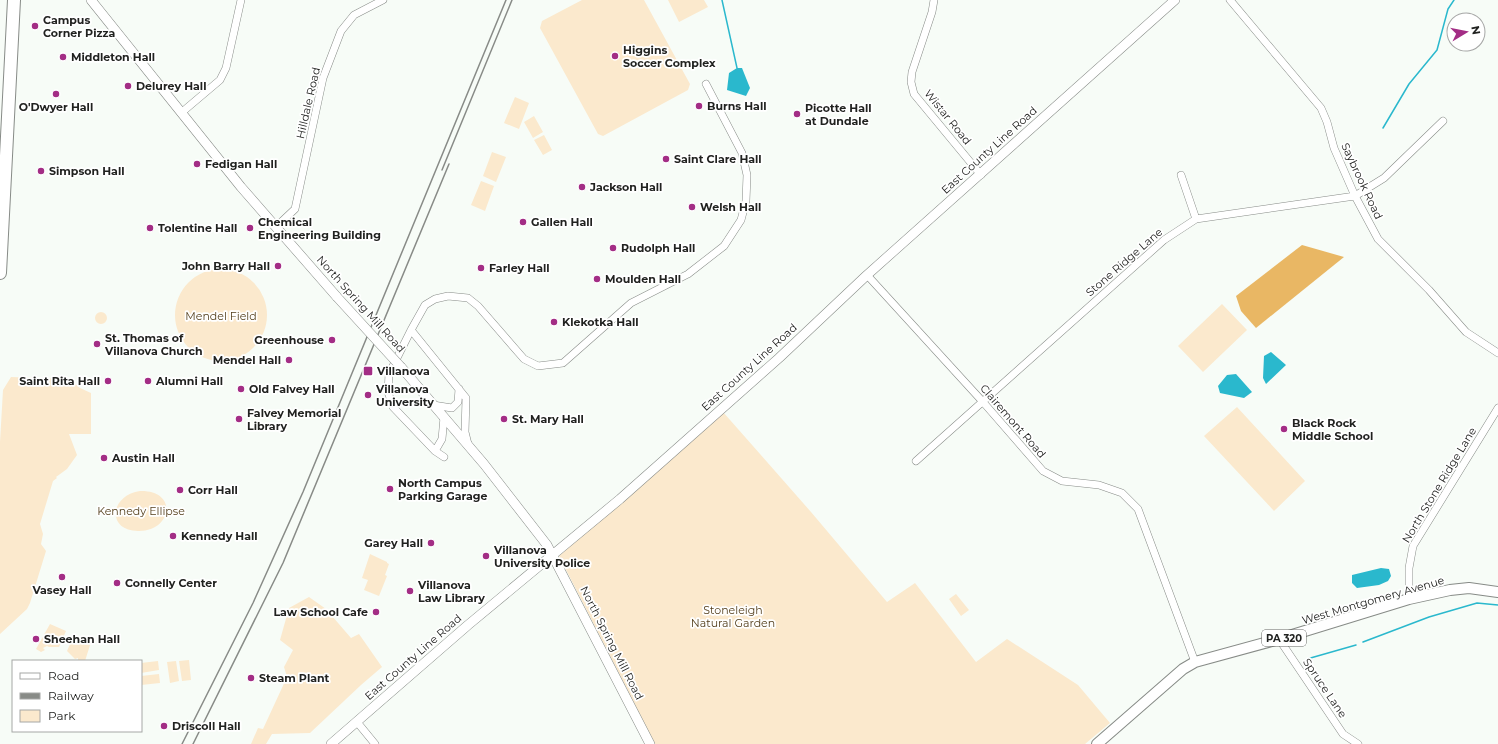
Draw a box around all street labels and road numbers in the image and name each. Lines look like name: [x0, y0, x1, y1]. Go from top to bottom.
street label: Hilldale Road: [293, 66, 323, 140]
street label: Wistar Road: [921, 86, 975, 148]
street label: East County Line Road: [938, 103, 1040, 197]
street label: Saybrook Road: [1338, 141, 1386, 221]
street label: Stone Ridge Lane: [1083, 225, 1166, 299]
street label: North Spring Mill Road: [314, 253, 408, 355]
street label: East County Line Road: [698, 320, 800, 414]
street label: Clairemont Road: [977, 381, 1049, 461]
street label: North Stone Ridge Lane: [1399, 424, 1479, 545]
street label: West Montgomery Avenue: [1300, 573, 1446, 627]
street label: North Spring Mill Road: [577, 584, 647, 702]
street label: East County Line Road: [362, 611, 464, 703]
road number: PA 320: [1262, 630, 1306, 646]
street label: Spruce Lane: [1300, 656, 1350, 721]

